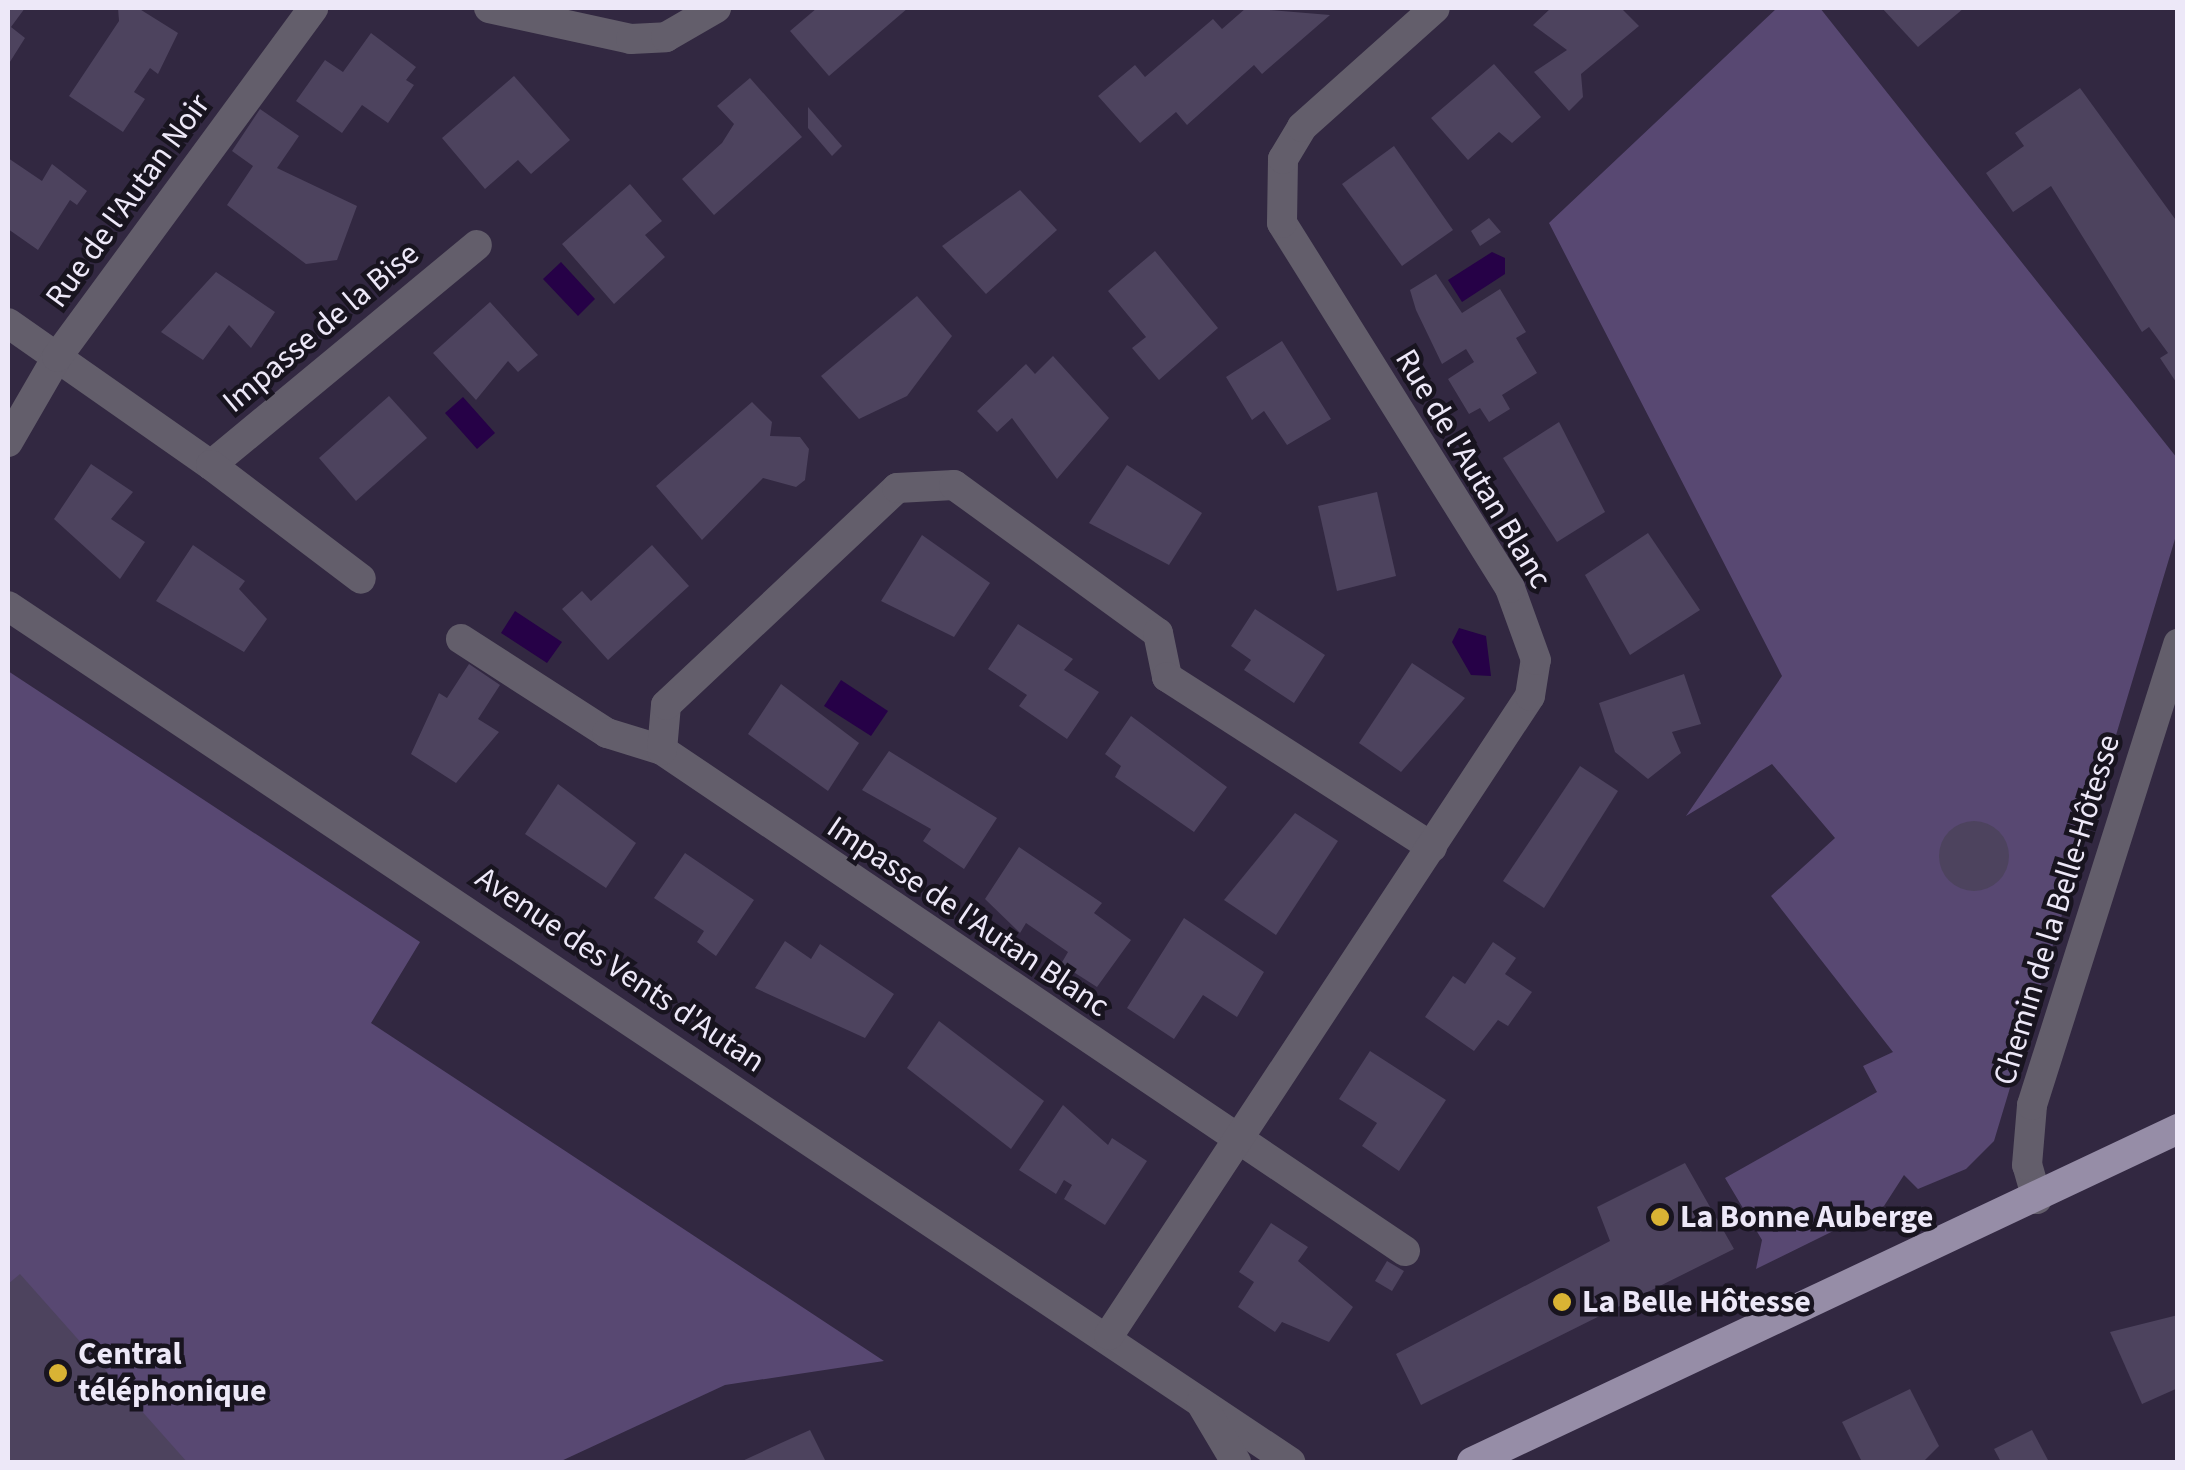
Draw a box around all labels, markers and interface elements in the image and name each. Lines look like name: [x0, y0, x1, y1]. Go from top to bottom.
street label: Rue de l'Autan Noir: [38, 87, 218, 315]
street label: Impasse de la Bise: [215, 235, 427, 421]
street label: Rue de l'Autan Blanc: [1386, 342, 1560, 596]
street label: Chemin de la Belle-Hôtesse: [1985, 730, 2129, 1090]
street label: Impasse de l'Autan Blanc: [820, 808, 1116, 1026]
street label: Avenue des Vents d'Autan: [468, 859, 772, 1081]
place label: La Bonne Auberge: [1680, 1198, 1933, 1236]
marker: La Bonne Auberge: [1649, 1206, 1671, 1228]
place label: La Belle Hôtesse: [1582, 1283, 1811, 1321]
marker: La Belle Hôtesse: [1551, 1291, 1573, 1313]
place label: Central téléphonique: [78, 1336, 267, 1411]
marker: Central téléphonique: [47, 1362, 69, 1384]

